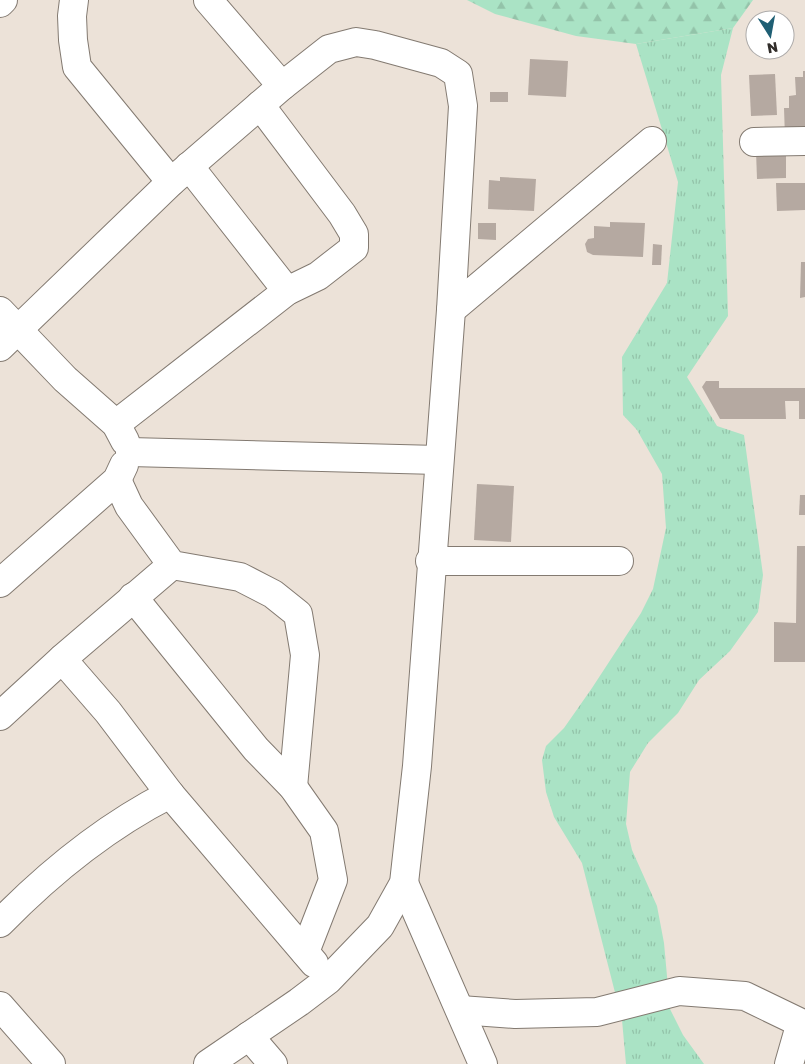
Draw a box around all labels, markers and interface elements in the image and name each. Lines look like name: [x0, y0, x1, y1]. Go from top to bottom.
north arrow: [745, 10, 795, 60]
text: N: [766, 39, 779, 58]

